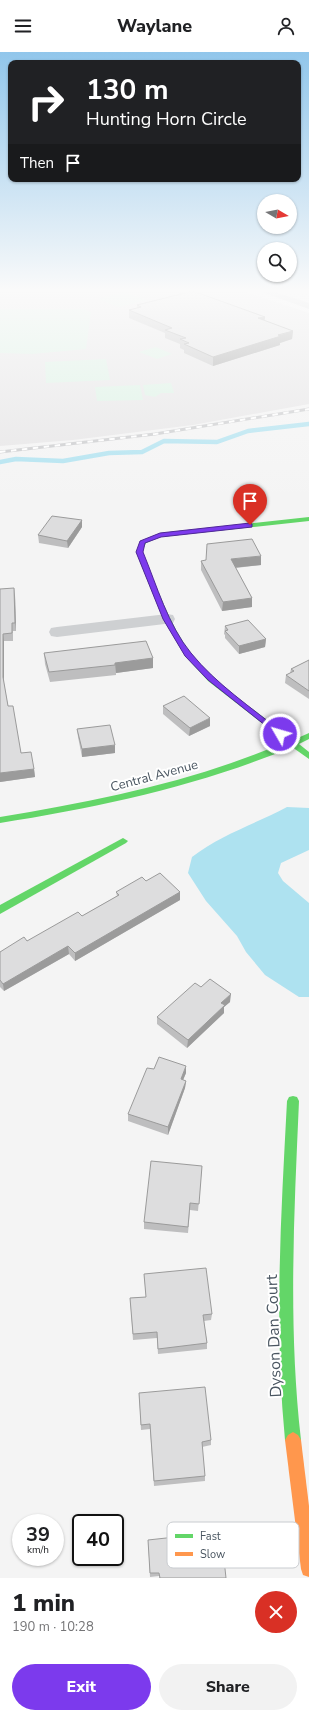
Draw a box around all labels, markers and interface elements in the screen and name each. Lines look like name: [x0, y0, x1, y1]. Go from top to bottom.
text: Waylane: [117, 14, 192, 38]
icon: menu: [12, 15, 34, 37]
icon: person: [275, 15, 297, 37]
text: 130 m: [86, 71, 169, 109]
icon: right: [20, 76, 72, 128]
text: Hunting Horn Circle: [86, 107, 247, 131]
icon: arrive: [62, 152, 84, 174]
text: Then: [20, 153, 54, 173]
north arrow: [257, 194, 297, 234]
map controls: [257, 194, 297, 282]
button: search: [257, 242, 297, 282]
pin: [233, 484, 267, 525]
icon: arrive: [239, 490, 261, 512]
position arrow: [259, 713, 301, 755]
street label: Central Avenue: [108, 756, 200, 796]
street label: Dyson Dan Court: [261, 1274, 287, 1398]
speed limit sign: 40: [72, 1514, 124, 1566]
text: 39: [26, 1521, 50, 1548]
legend: [167, 1522, 299, 1568]
text: Fast: [200, 1529, 221, 1544]
text: km/h: [27, 1543, 49, 1557]
text: Slow: [200, 1547, 225, 1562]
text: 1 min: [12, 1587, 75, 1619]
button: close: [255, 1591, 297, 1633]
text: 190 m · 10:28: [12, 1618, 94, 1636]
button: Exit: [12, 1664, 151, 1710]
button: Share: [159, 1664, 297, 1710]

